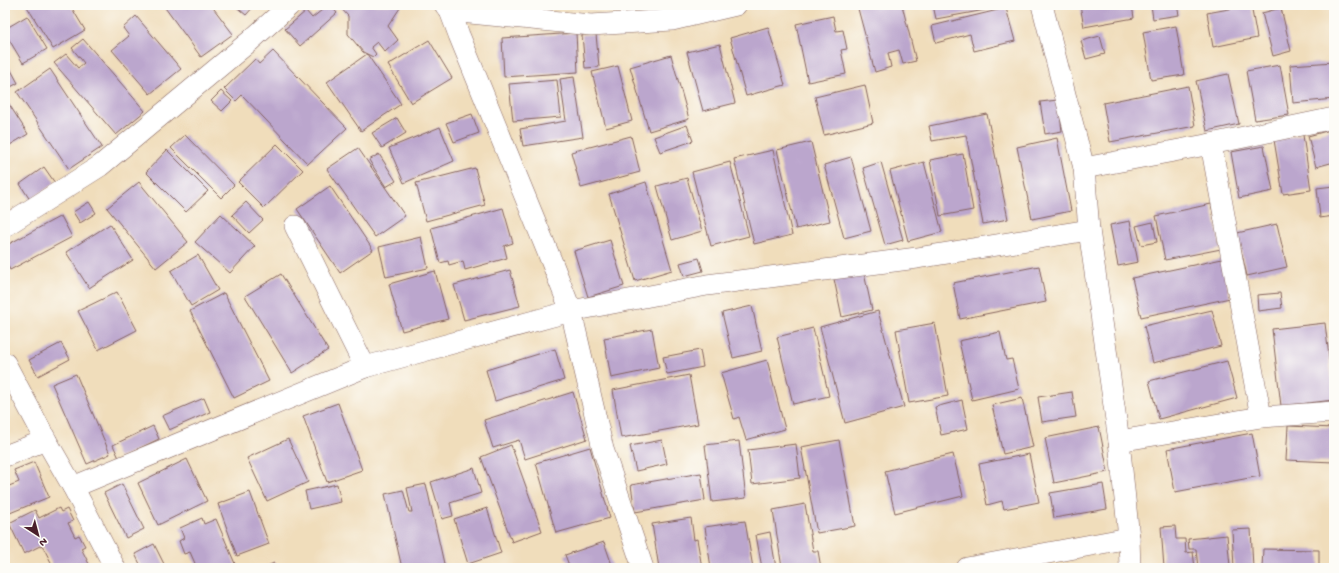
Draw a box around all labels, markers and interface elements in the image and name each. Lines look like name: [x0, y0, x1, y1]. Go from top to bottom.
north arrow: [18, 515, 58, 555]
text: N: [36, 535, 49, 548]

